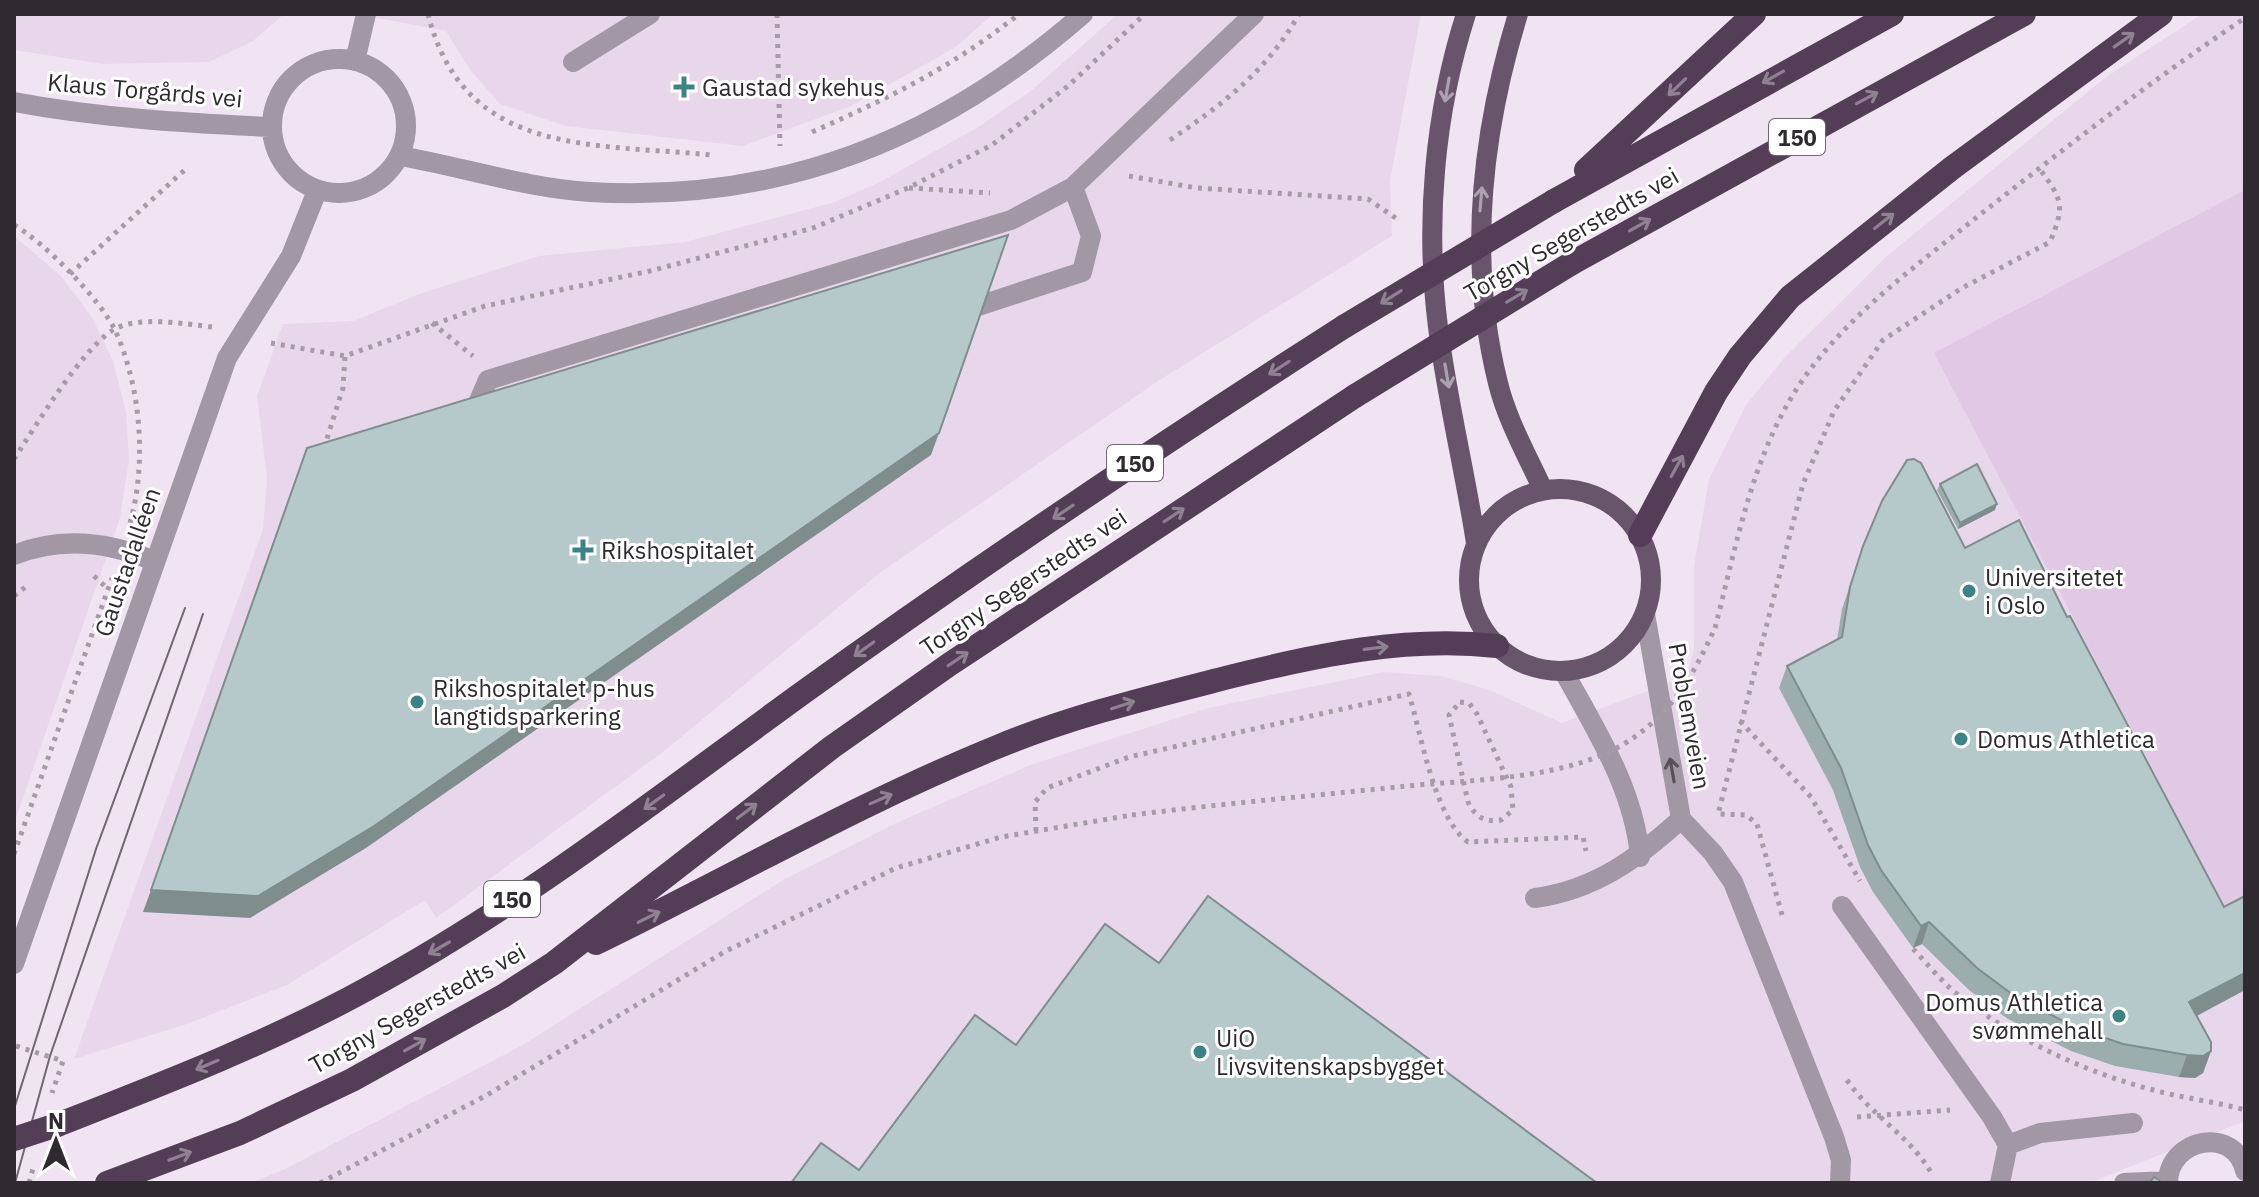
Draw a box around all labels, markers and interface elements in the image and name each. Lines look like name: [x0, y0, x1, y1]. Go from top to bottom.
one-way arrow: [2113, 32, 2134, 49]
street label: Klaus Torgårds vei: [46, 66, 244, 114]
one-way arrow: [1762, 69, 1785, 85]
place label: Gaustad sykehus: [702, 71, 885, 103]
marker: Gaustad sykehus: [673, 76, 695, 98]
one-way arrow: [1438, 76, 1453, 102]
one-way arrow: [1667, 77, 1687, 96]
one-way arrow: [1855, 90, 1879, 106]
road number: 150: [1769, 119, 1825, 155]
street label: Torgny Segerstedts vei: [1458, 159, 1684, 309]
one-way arrow: [1474, 186, 1489, 213]
one-way arrow: [1873, 212, 1894, 229]
one-way arrow: [1628, 217, 1651, 233]
one-way arrow: [1505, 288, 1528, 304]
one-way arrow: [1380, 290, 1403, 306]
one-way arrow: [1268, 361, 1291, 377]
one-way arrow: [1441, 362, 1456, 388]
road number: 150: [1107, 445, 1163, 481]
one-way arrow: [1669, 455, 1685, 479]
street label: Gaustadalléen: [87, 483, 167, 641]
street label: Torgny Segerstedts vei: [913, 501, 1133, 663]
one-way arrow: [1052, 504, 1074, 520]
one-way arrow: [1163, 507, 1185, 523]
place label: Rikshospitalet: [601, 534, 755, 566]
marker: Rikshospitalet: [572, 539, 594, 561]
place label: Universitetet i Oslo: [1985, 561, 2124, 621]
marker: Universitetet i Oslo: [1960, 582, 1978, 600]
one-way arrow: [854, 640, 875, 657]
one-way arrow: [1363, 640, 1388, 655]
street label: Problemveien: [1661, 640, 1719, 792]
one-way arrow: [946, 651, 969, 667]
place label: Rikshospitalet p-hus langtidsparkering: [433, 672, 655, 732]
marker: Rikshospitalet p-hus langtidsparkering: [408, 693, 426, 711]
one-way arrow: [1110, 696, 1135, 711]
place label: Domus Athletica: [1977, 723, 2155, 755]
marker: Domus Athletica: [1952, 730, 1970, 748]
one-way arrow: [1663, 758, 1678, 783]
one-way arrow: [868, 791, 893, 806]
one-way arrow: [643, 794, 665, 810]
one-way arrow: [736, 803, 757, 820]
road number: 150: [484, 881, 540, 917]
one-way arrow: [637, 909, 661, 924]
street label: Torgny Segerstedts vei: [303, 935, 531, 1081]
one-way arrow: [428, 940, 451, 956]
place label: Domus Athletica svømmehall: [1925, 986, 2103, 1046]
marker: Domus Athletica svømmehall: [2110, 1007, 2128, 1025]
place label: UiO Livsvitenskapsbygget: [1216, 1022, 1445, 1082]
one-way arrow: [402, 1037, 426, 1052]
marker: UiO Livsvitenskapsbygget: [1191, 1043, 1209, 1061]
one-way arrow: [195, 1059, 220, 1074]
north arrow: [16, 1101, 96, 1181]
text: N: [48, 1106, 64, 1135]
one-way arrow: [167, 1148, 192, 1162]

